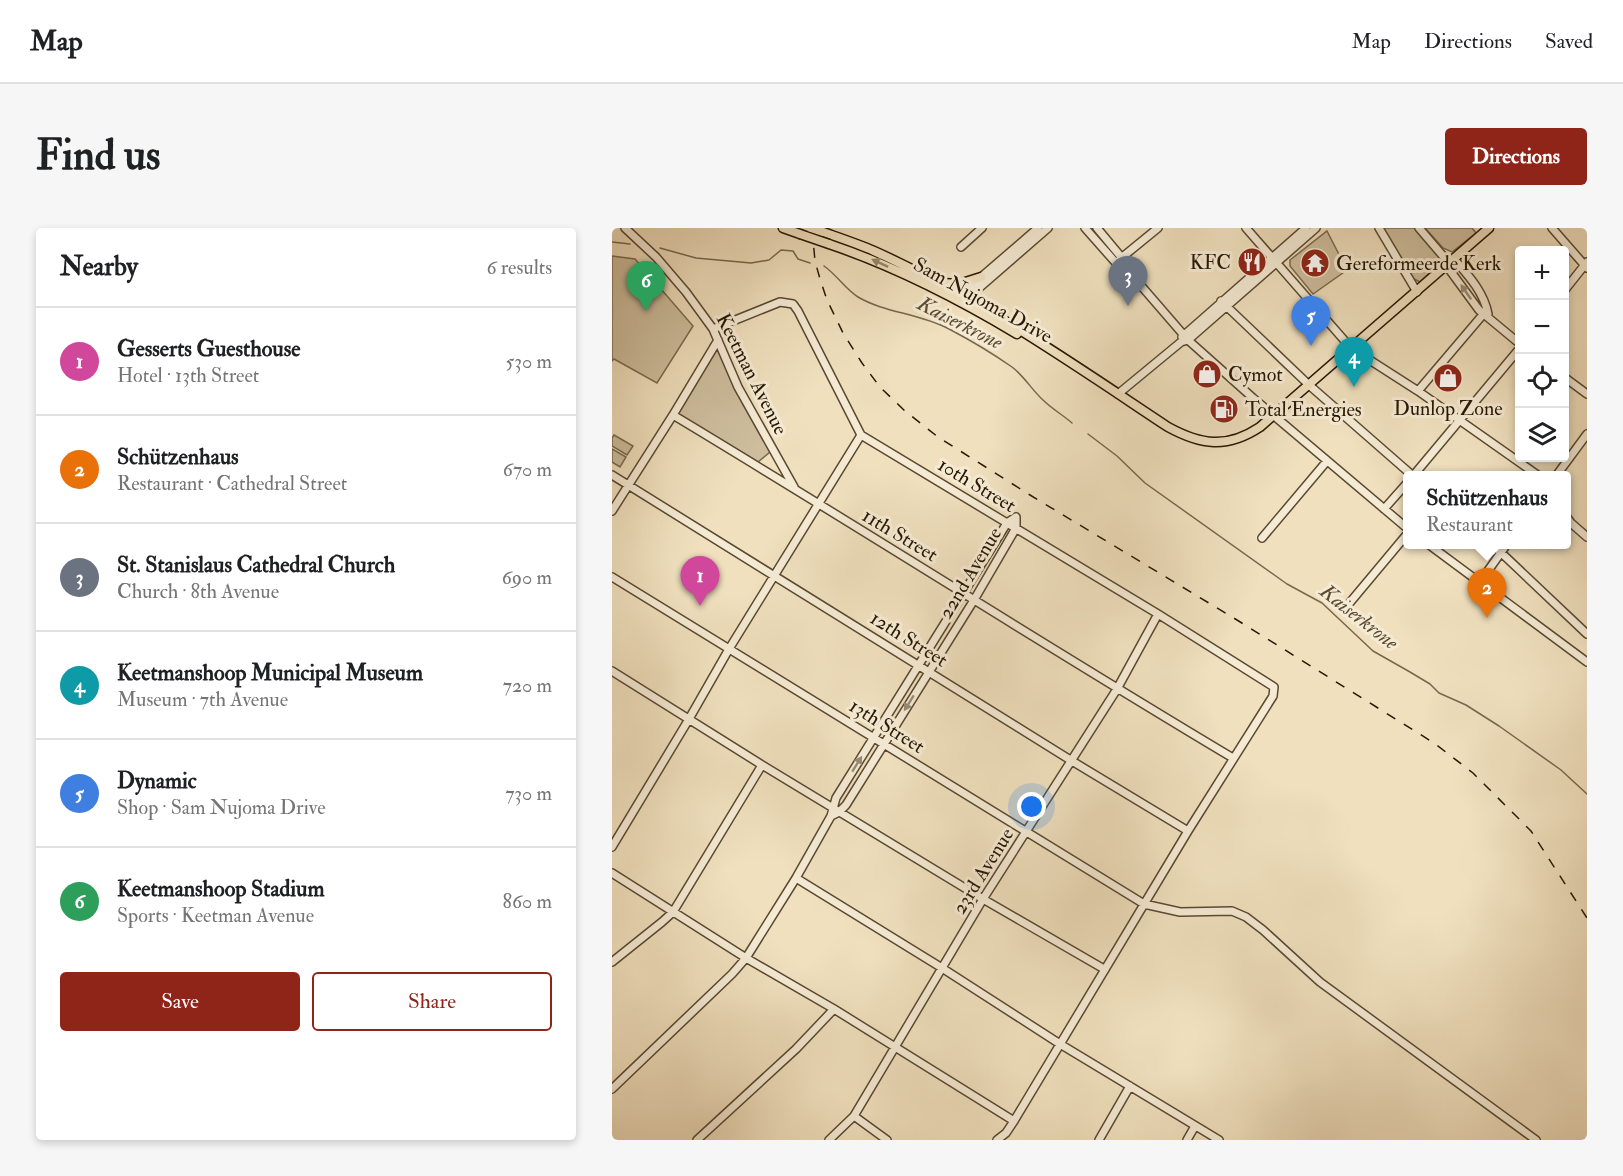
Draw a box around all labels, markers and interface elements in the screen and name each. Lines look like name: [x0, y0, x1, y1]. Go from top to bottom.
text: Map: [30, 24, 83, 59]
text: Map: [1351, 28, 1391, 55]
text: Directions: [1424, 28, 1512, 55]
text: Saved: [1545, 28, 1593, 55]
button: Directions: [1445, 128, 1587, 185]
text: Find us: [36, 130, 160, 182]
restaurant icon: KFC: [1236, 246, 1268, 278]
map controls: [1515, 246, 1569, 462]
button: +: [1515, 246, 1569, 300]
temple icon: Gereformeerde Kerk: [1299, 247, 1331, 279]
place label: KFC: [1190, 250, 1231, 275]
text: Nearby: [60, 251, 138, 283]
place label: Gereformeerde Kerk: [1336, 251, 1502, 276]
street label: Sam Nujoma Drive: [909, 252, 1057, 348]
text: 6 results: [486, 255, 552, 280]
pin: 3: [1108, 256, 1148, 306]
one-way arrow: [871, 258, 889, 268]
pin: 6: [627, 262, 666, 311]
one-way arrow: [1460, 285, 1472, 301]
water label: Kaiserkrone: [912, 290, 1008, 356]
pin: 5: [1292, 296, 1330, 346]
button: −: [1515, 300, 1569, 354]
street label: Keetman Avenue: [711, 309, 793, 439]
text: Gesserts Guesthouse: [117, 335, 300, 363]
pin: 4: [1334, 338, 1374, 387]
text: 1: [76, 349, 83, 374]
text: 530 m: [506, 349, 552, 374]
button: locate: [1515, 354, 1569, 408]
shop icon: Cymot: [1191, 358, 1223, 390]
place label: Cymot: [1228, 362, 1283, 387]
shop icon: Dunlop Zone: [1432, 362, 1464, 394]
text: Hotel · 13th Street: [117, 363, 259, 388]
fuel station icon: Total Energies: [1208, 393, 1240, 425]
place label: Dunlop Zone: [1393, 396, 1503, 422]
place label: Total Energies: [1245, 397, 1362, 422]
button: layers: [1515, 408, 1569, 462]
text: Schützenhaus: [117, 443, 239, 471]
street label: 10th Street: [933, 452, 1021, 518]
text: 2: [74, 457, 85, 482]
text: 670 m: [503, 457, 552, 482]
text: Restaurant · Cathedral Street: [117, 471, 347, 496]
popup: [1403, 471, 1571, 549]
text: Schützenhaus: [1426, 484, 1548, 512]
street label: 11th Street: [858, 503, 943, 568]
text: Restaurant: [1426, 512, 1513, 537]
street label: 22nd Avenue: [933, 523, 1007, 623]
text: St. Stanislaus Cathedral Church: [117, 551, 395, 579]
pin: 1: [680, 556, 719, 606]
text: 3: [76, 565, 83, 590]
text: 690 m: [502, 565, 552, 590]
pin: 2: [1468, 568, 1506, 618]
water label: Kaiserkrone: [1314, 577, 1404, 657]
text: Church · 8th Avenue: [117, 579, 279, 604]
street label: 12th Street: [866, 605, 953, 673]
text: Keetmanshoop Municipal Museum: [117, 659, 423, 687]
text: 4: [74, 673, 85, 698]
text: 720 m: [503, 673, 552, 698]
text: Museum · 7th Avenue: [117, 687, 288, 712]
street label: 13th Street: [845, 693, 930, 759]
one-way arrow: [904, 694, 915, 711]
one-way arrow: [852, 756, 863, 772]
text: Dynamic: [117, 767, 197, 795]
text: 5: [75, 781, 84, 806]
text: 730 m: [505, 781, 552, 806]
your location: [1017, 792, 1046, 821]
text: Shop · Sam Nujoma Drive: [117, 795, 326, 820]
street label: 23rd Avenue: [947, 823, 1019, 919]
text: Keetmanshoop Stadium: [117, 875, 324, 903]
text: 6: [74, 889, 85, 914]
text: 860 m: [503, 889, 552, 914]
text: Sports · Keetman Avenue: [117, 903, 314, 928]
button: Save: [60, 972, 300, 1031]
button: Share: [312, 972, 552, 1031]

